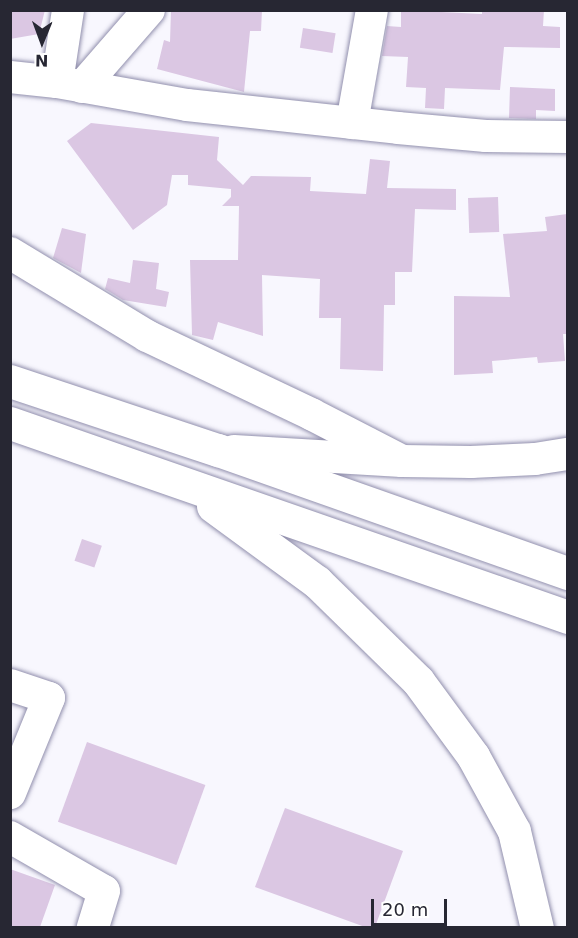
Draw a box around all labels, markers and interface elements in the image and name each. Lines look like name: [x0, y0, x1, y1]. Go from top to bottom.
north arrow: [12, 12, 72, 72]
text: N: [35, 51, 49, 70]
scale bar: [374, 887, 450, 925]
text: 20 m: [382, 899, 428, 920]

